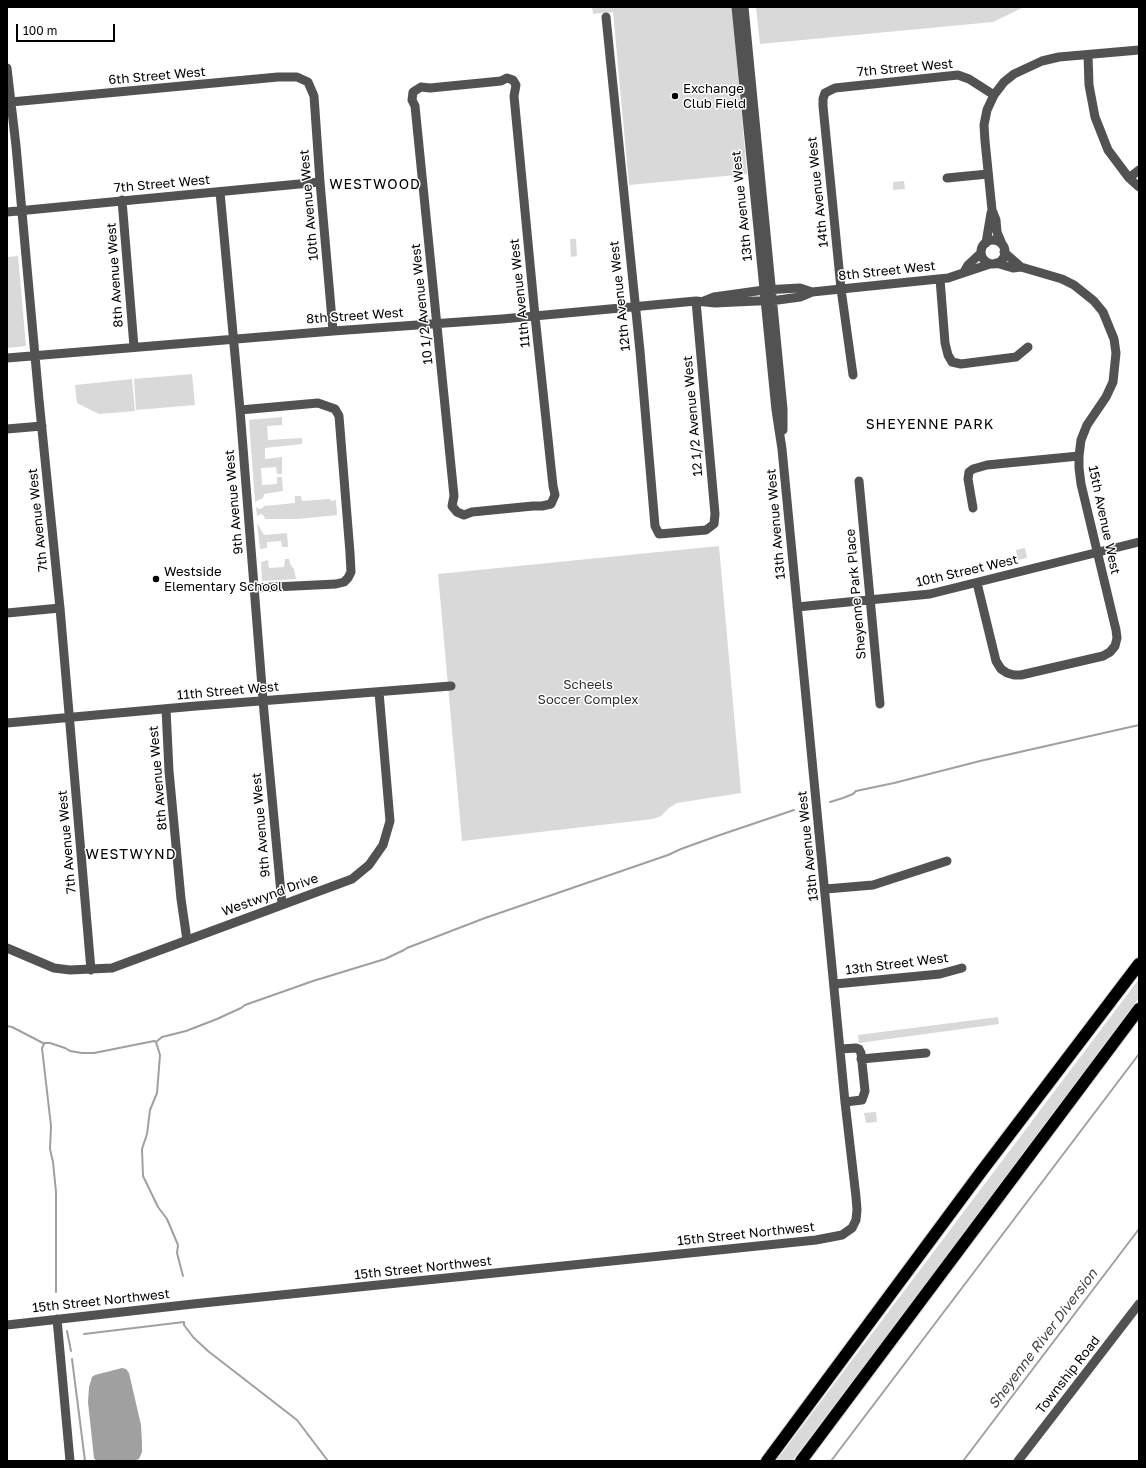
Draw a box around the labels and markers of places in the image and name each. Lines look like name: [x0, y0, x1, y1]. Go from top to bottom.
place label: Exchange Club Field: [683, 81, 746, 112]
marker: Exchange Club Field: [670, 91, 680, 101]
place label: Westside Elementary School: [164, 564, 282, 595]
marker: Westside Elementary School: [151, 574, 161, 584]

